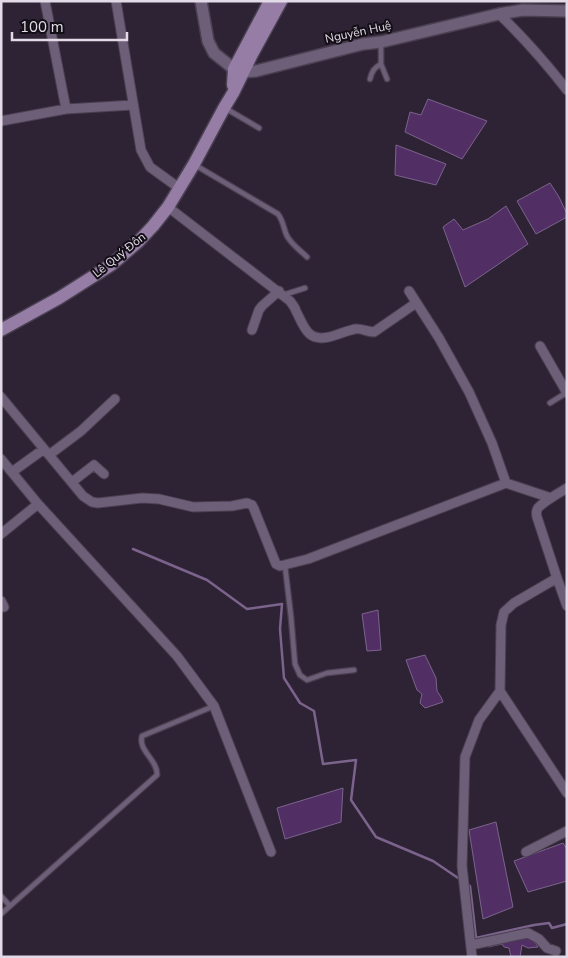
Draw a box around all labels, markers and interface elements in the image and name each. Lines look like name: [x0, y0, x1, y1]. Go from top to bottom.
scale bar: [12, 10, 128, 42]
text: 100 m: [20, 17, 64, 37]
street label: Nguyễn Huệ: [323, 17, 393, 47]
street label: Lê Quý Đôn: [89, 229, 149, 281]

